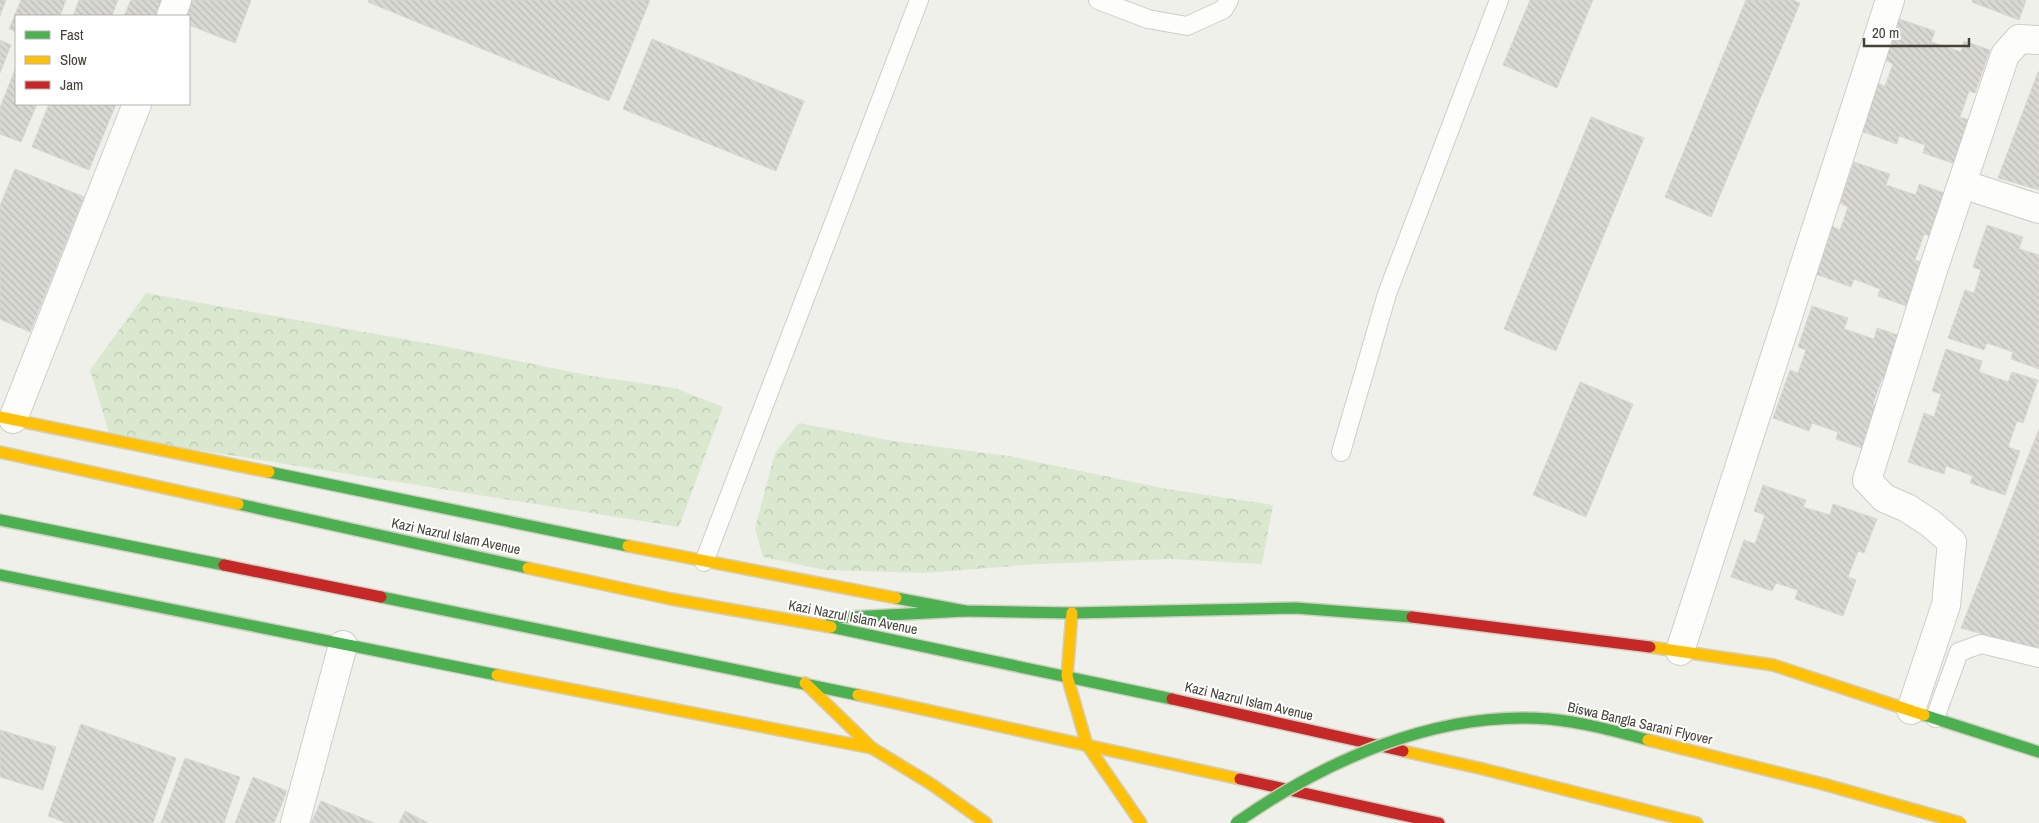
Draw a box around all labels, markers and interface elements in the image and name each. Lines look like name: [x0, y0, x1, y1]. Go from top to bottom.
legend: [15, 15, 190, 105]
scale bar: [1864, 15, 1969, 47]
text: 20 m: [1872, 22, 1899, 43]
text: Fast: [60, 24, 84, 45]
text: Slow: [60, 49, 87, 70]
text: Jam: [60, 74, 83, 95]
street label: Kazi Nazrul Islam Avenue: [390, 514, 522, 558]
street label: Kazi Nazrul Islam Avenue: [787, 596, 919, 638]
street label: Kazi Nazrul Islam Avenue: [1183, 677, 1315, 725]
street label: Biswa Bangla Sarani Flyover: [1566, 698, 1714, 748]

